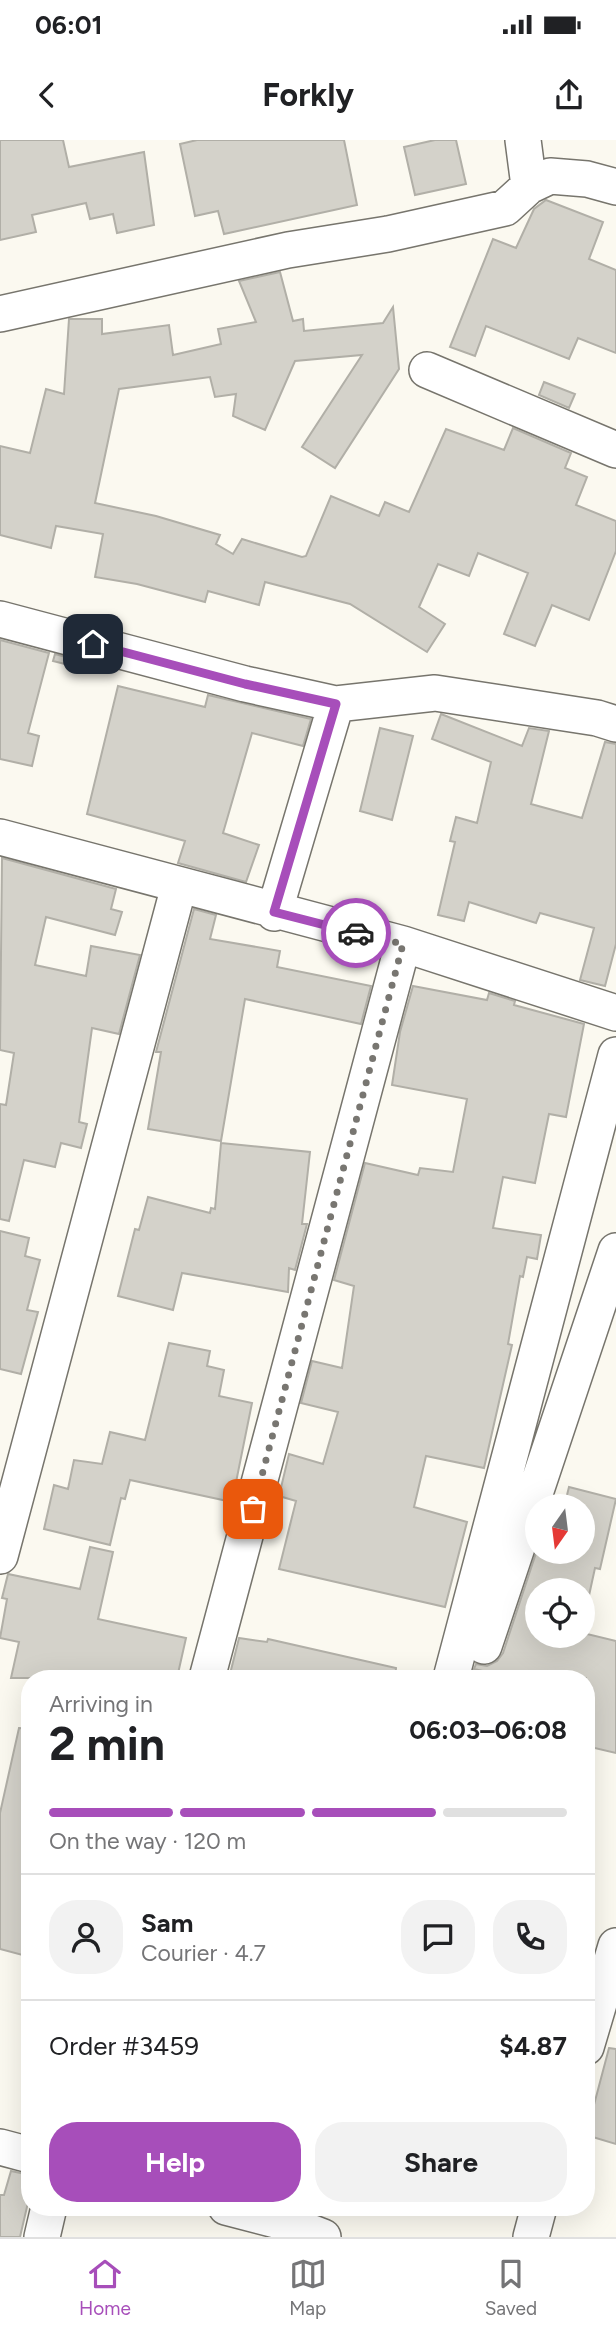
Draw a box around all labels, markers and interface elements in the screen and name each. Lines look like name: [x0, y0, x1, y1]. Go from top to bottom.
text: 06:01: [35, 9, 103, 41]
icon: back: [28, 76, 66, 114]
text: Forkly: [262, 76, 354, 114]
icon: share: [550, 76, 588, 114]
pin: [63, 614, 123, 674]
icon: home: [74, 625, 112, 663]
courier: [321, 898, 391, 968]
icon: car: [337, 914, 375, 952]
pin: [223, 1479, 283, 1539]
icon: bag: [234, 1490, 272, 1528]
north arrow: [525, 1494, 595, 1564]
map controls: [525, 1494, 595, 1648]
button: locate: [525, 1578, 595, 1648]
text: Arriving in: [49, 1690, 153, 1718]
text: 06:03–06:08: [409, 1714, 567, 1746]
text: 2 min: [49, 1716, 165, 1772]
text: On the way · 120 m: [49, 1827, 246, 1855]
button: person: [49, 1900, 123, 1974]
button: chat: [401, 1900, 475, 1974]
button: phone: [493, 1900, 567, 1974]
text: Sam: [141, 1907, 193, 1939]
text: Courier · 4.7: [141, 1939, 266, 1967]
text: Order #3459: [49, 2030, 199, 2062]
text: $4.87: [499, 2030, 567, 2062]
button: Help: [49, 2122, 301, 2202]
button: Share: [315, 2122, 567, 2202]
tab: Home: [79, 2255, 131, 2320]
tab: Map: [289, 2255, 327, 2320]
tab: Saved: [485, 2255, 537, 2320]

